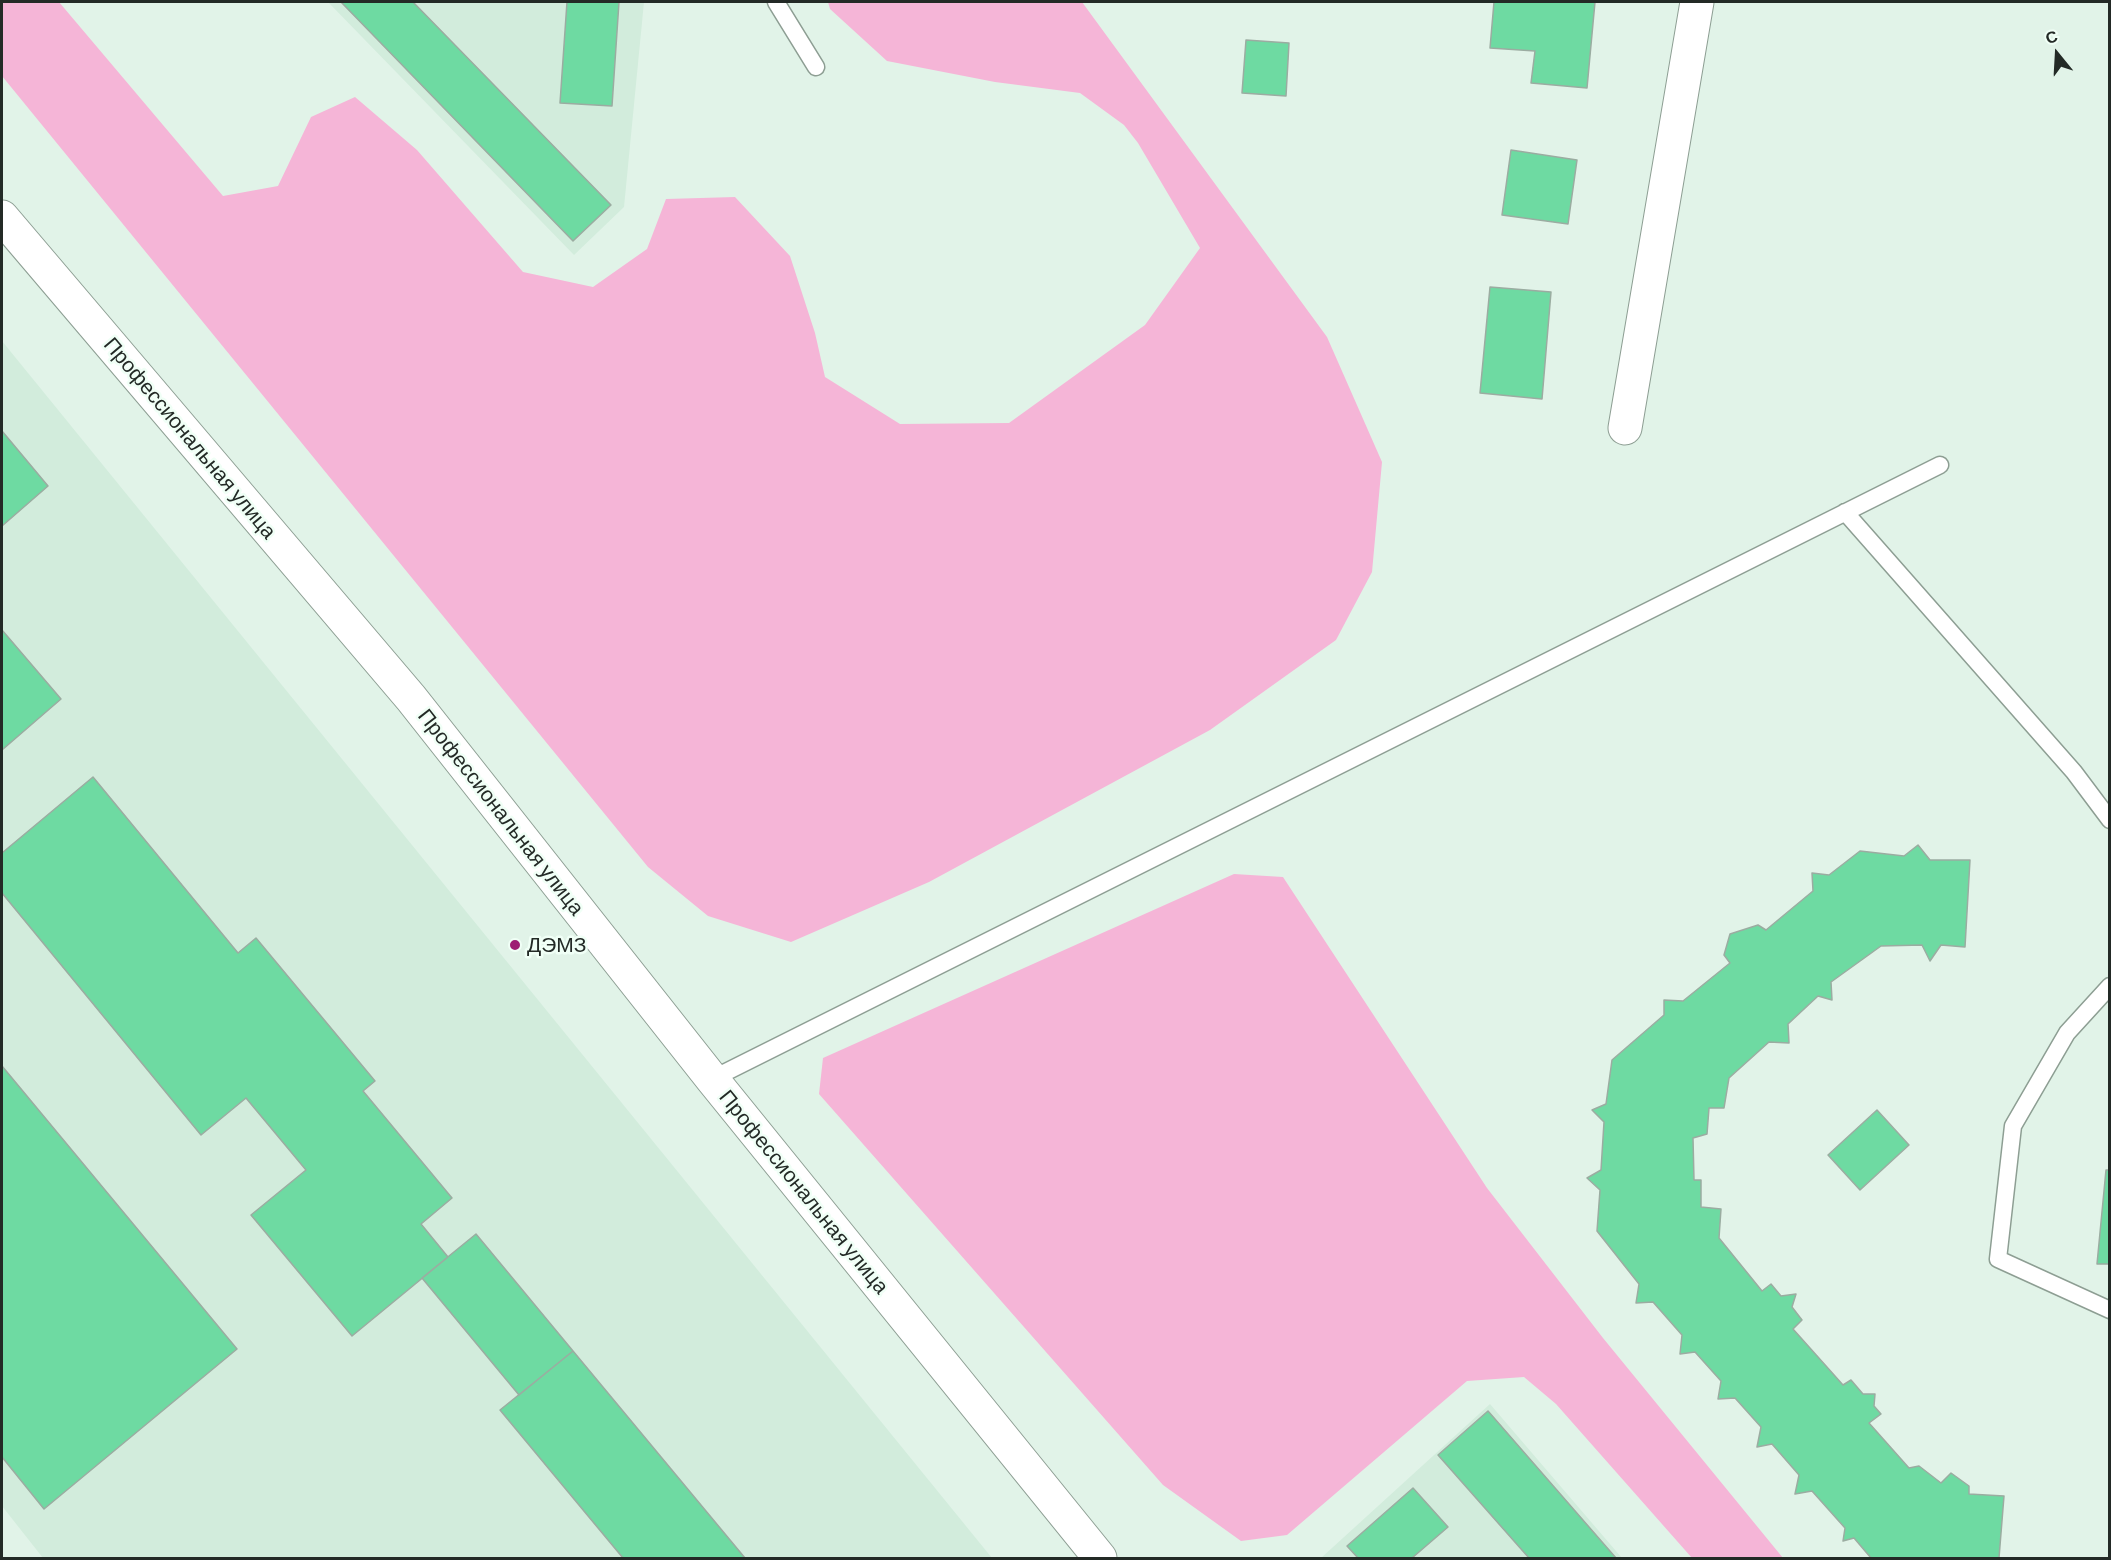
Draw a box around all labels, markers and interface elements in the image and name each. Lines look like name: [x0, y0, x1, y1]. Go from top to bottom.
north arrow: [2027, 24, 2087, 84]
text: С: [2043, 26, 2060, 47]
street label: Профессиональная улица: [98, 332, 282, 544]
street label: Профессиональная улица: [413, 704, 589, 920]
place label: ДЭМЗ: [527, 932, 586, 958]
marker: ДЭМЗ: [508, 938, 522, 952]
street label: Профессиональная улица: [714, 1085, 894, 1299]

